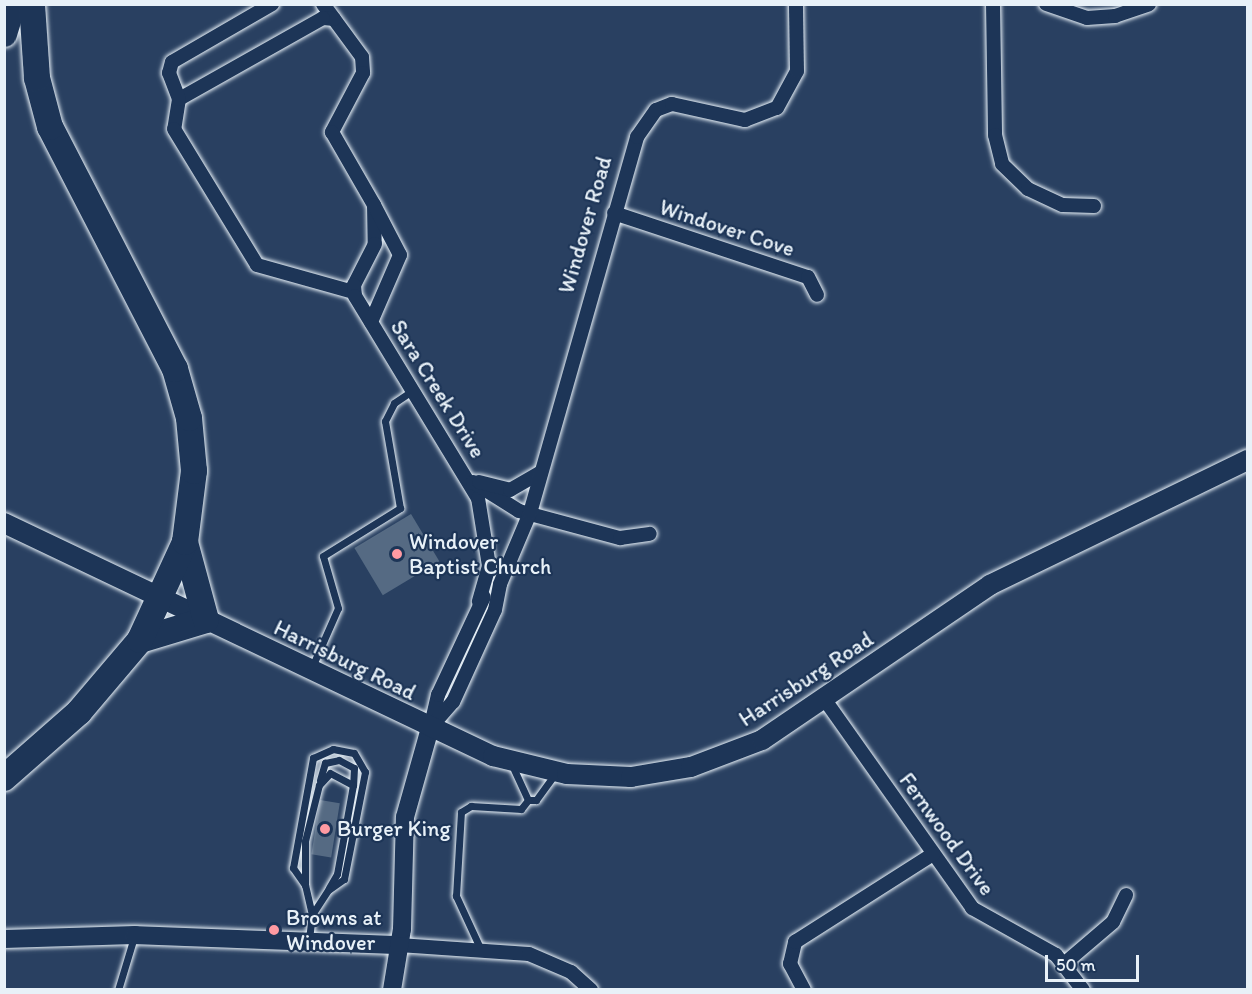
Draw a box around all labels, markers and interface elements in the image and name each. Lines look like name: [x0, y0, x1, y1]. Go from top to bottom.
street label: Windover Road: [553, 153, 617, 297]
street label: Windover Cove: [656, 194, 798, 262]
street label: Sara Creek Drive: [385, 315, 491, 463]
place label: Windover Baptist Church: [409, 528, 552, 580]
marker: Windover Baptist Church: [390, 547, 404, 561]
street label: Harrisburg Road: [270, 614, 420, 706]
street label: Harrisburg Road: [734, 626, 878, 732]
street label: Fernwood Drive: [894, 767, 1000, 901]
place label: Burger King: [337, 816, 451, 842]
marker: Burger King: [318, 822, 332, 836]
place label: Browns at Windover: [286, 904, 382, 956]
marker: Browns at Windover: [267, 923, 281, 937]
scale bar: [1048, 943, 1142, 981]
text: 50 m: [1056, 954, 1096, 976]

